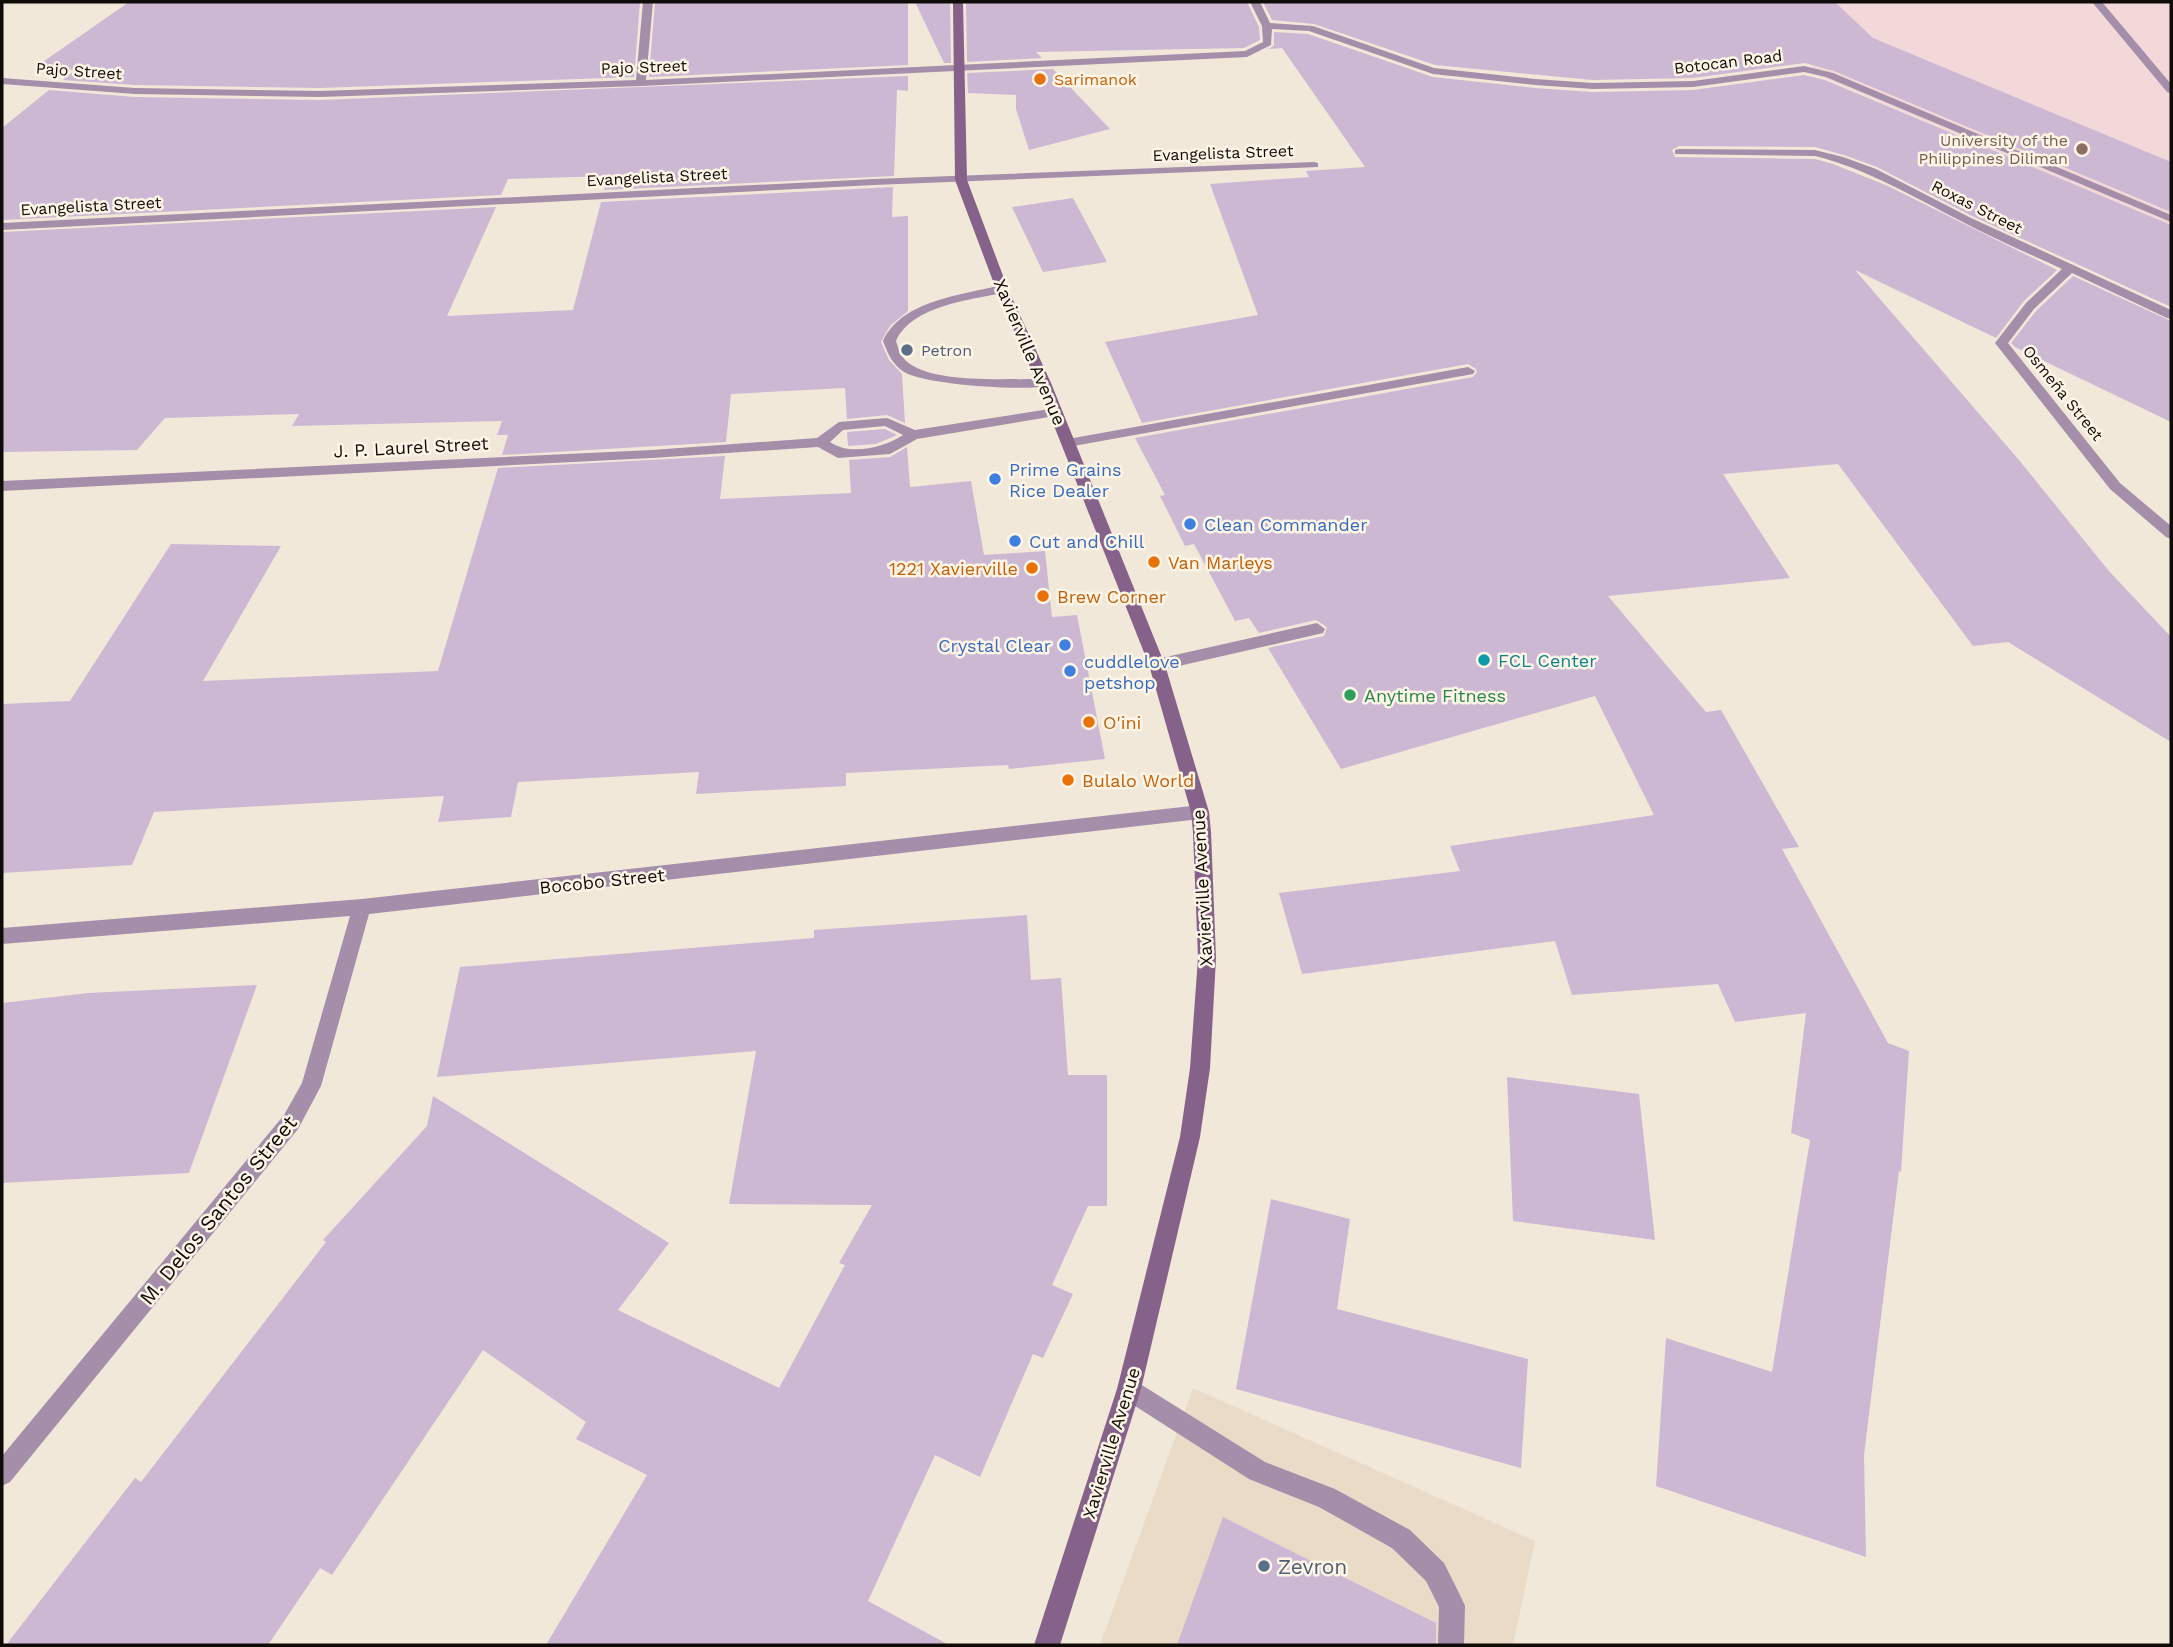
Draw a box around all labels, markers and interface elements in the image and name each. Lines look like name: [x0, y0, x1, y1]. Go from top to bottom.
street label: Botocan Road: [1673, 46, 1783, 78]
street label: Pajo Street: [601, 56, 688, 78]
street label: Pajo Street: [35, 59, 123, 84]
place label: Sarimanok: [1054, 70, 1137, 89]
marker: Sarimanok: [1032, 71, 1048, 87]
place label: University of the Philippines Diliman: [1919, 131, 2068, 168]
street label: Evangelista Street: [1152, 141, 1294, 165]
marker: University of the Philippines Diliman: [2074, 141, 2090, 157]
street label: Evangelista Street: [586, 164, 728, 190]
street label: Roxas Street: [1929, 176, 2026, 238]
street label: Evangelista Street: [20, 193, 162, 219]
street label: Xavierville Avenue: [990, 276, 1070, 428]
place label: Petron: [921, 341, 972, 360]
marker: Petron: [899, 342, 915, 358]
street label: Osmeña Street: [2019, 342, 2107, 445]
street label: J. P. Laurel Street: [333, 432, 489, 462]
place label: Prime Grains Rice Dealer: [1009, 459, 1122, 501]
marker: Prime Grains Rice Dealer: [987, 471, 1003, 487]
place label: Clean Commander: [1204, 514, 1368, 535]
marker: Clean Commander: [1182, 516, 1198, 532]
place label: Cut and Chill: [1029, 531, 1145, 552]
marker: Cut and Chill: [1007, 533, 1023, 549]
place label: Van Marleys: [1168, 552, 1273, 573]
marker: Van Marleys: [1146, 554, 1162, 570]
place label: 1221 Xavierville: [889, 558, 1018, 579]
marker: 1221 Xavierville: [1024, 560, 1040, 576]
place label: Brew Corner: [1057, 586, 1166, 607]
marker: Brew Corner: [1035, 588, 1051, 604]
place label: Crystal Clear: [938, 635, 1051, 656]
marker: Crystal Clear: [1057, 637, 1073, 653]
place label: FCL Center: [1498, 650, 1597, 671]
place label: cuddlelove petshop: [1084, 651, 1180, 693]
marker: FCL Center: [1476, 652, 1492, 668]
marker: cuddlelove petshop: [1062, 663, 1078, 679]
place label: Anytime Fitness: [1364, 685, 1506, 706]
marker: Anytime Fitness: [1342, 687, 1358, 703]
place label: O'ini: [1103, 712, 1141, 733]
marker: O'ini: [1081, 714, 1097, 730]
place label: Bulalo World: [1082, 770, 1194, 791]
marker: Bulalo World: [1060, 772, 1076, 788]
street label: Xavierville Avenue: [1187, 809, 1217, 967]
street label: Bocobo Street: [538, 864, 666, 898]
street label: M. Delos Santos Street: [134, 1110, 302, 1310]
street label: Xavierville Avenue: [1078, 1365, 1144, 1521]
place label: Zevron: [1278, 1554, 1347, 1579]
marker: Zevron: [1256, 1558, 1272, 1574]

